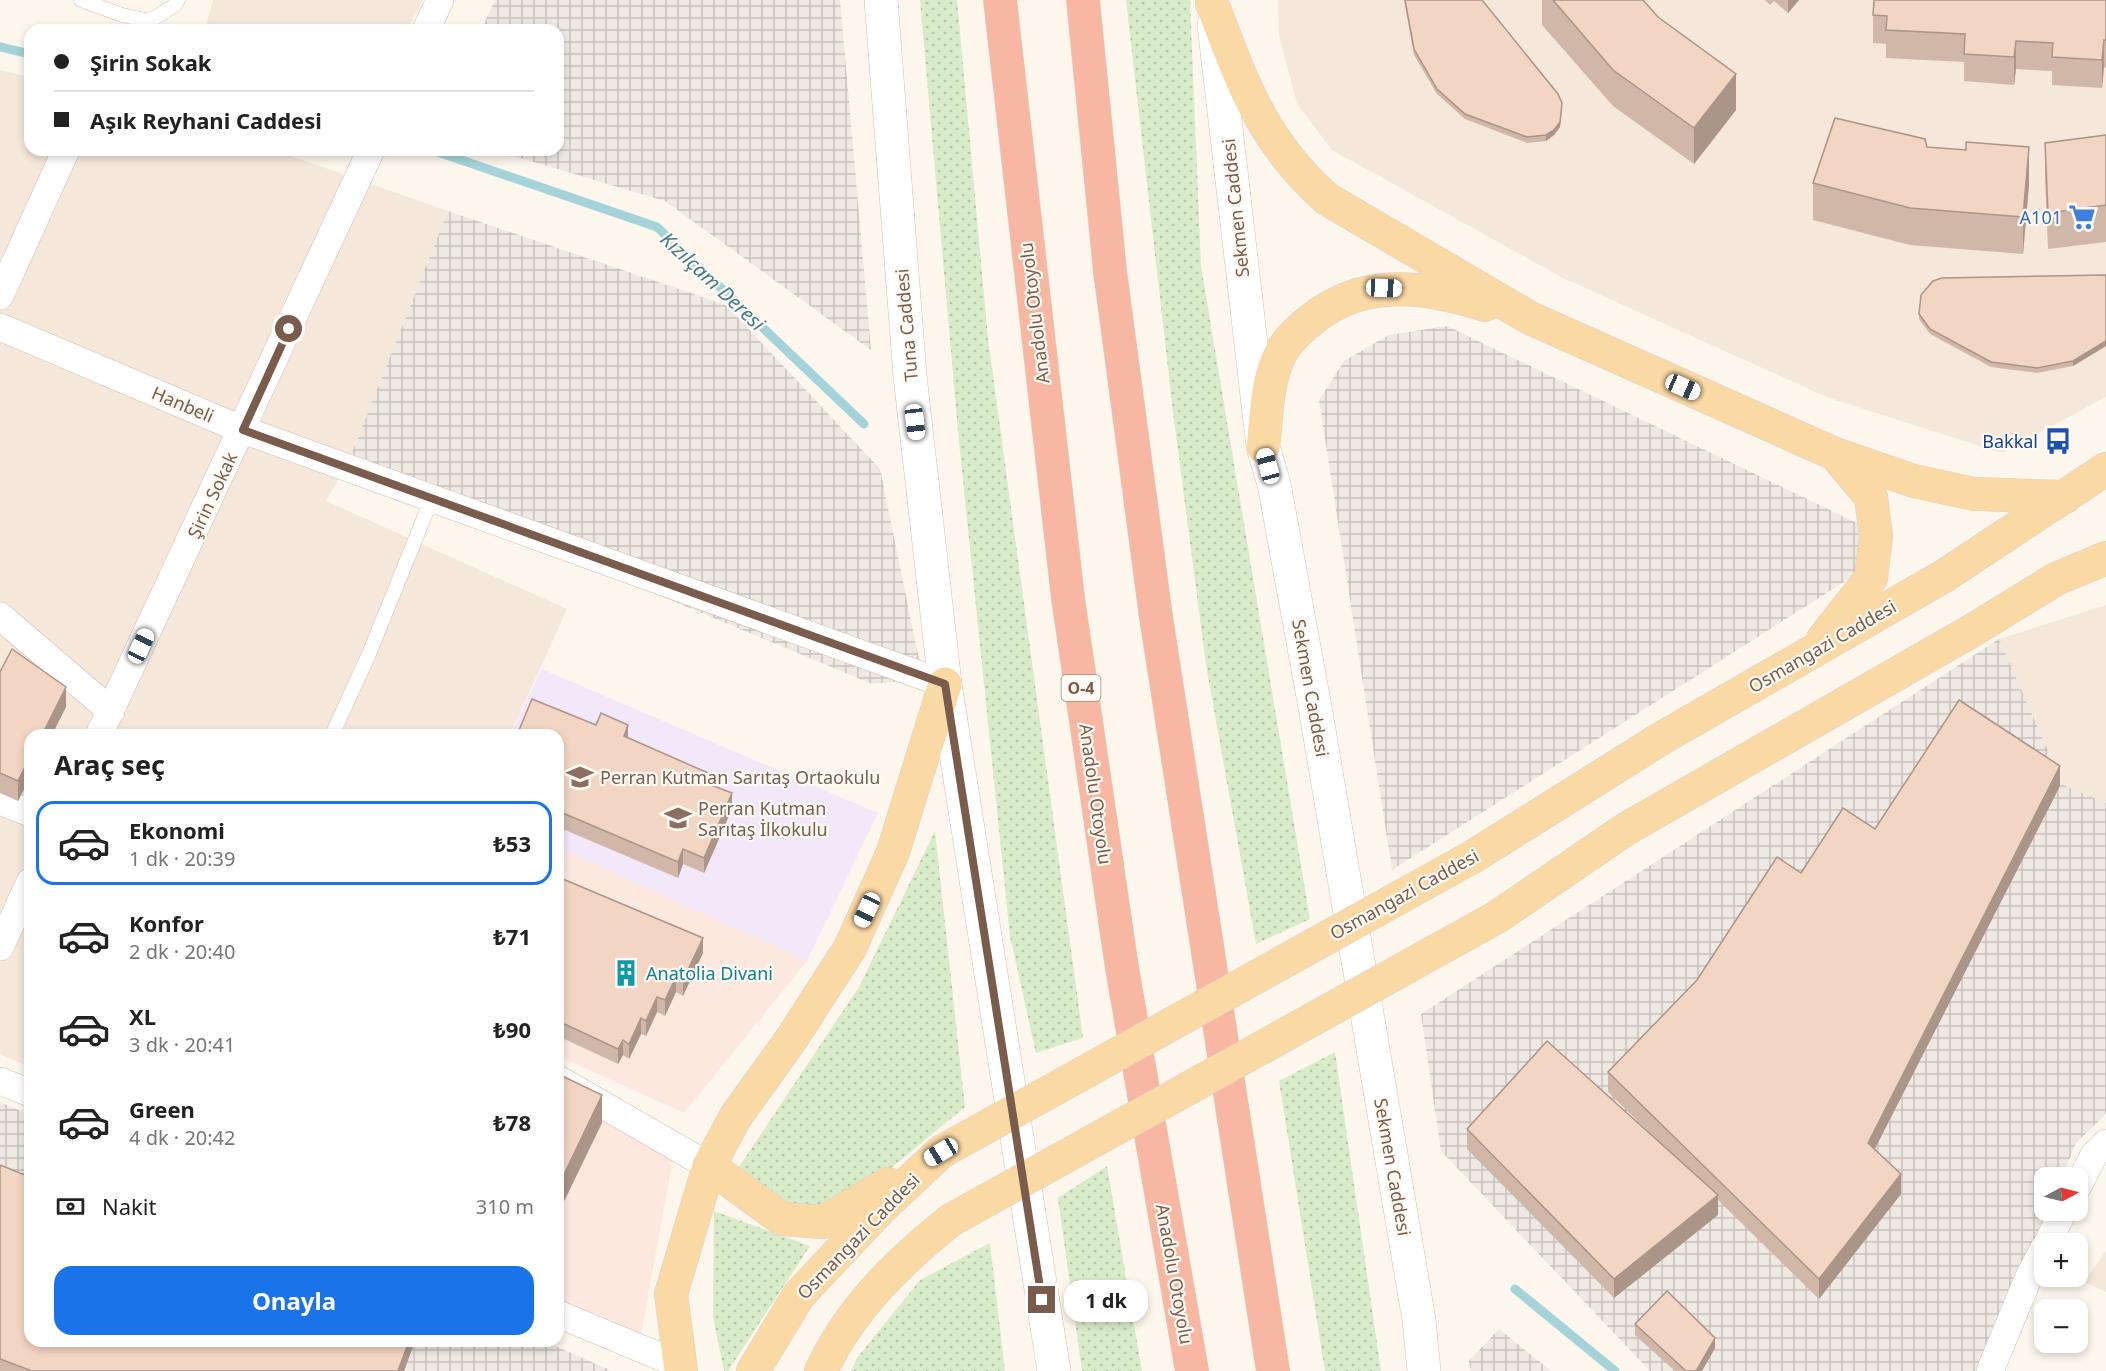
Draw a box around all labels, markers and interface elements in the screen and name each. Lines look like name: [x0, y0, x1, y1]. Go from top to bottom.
text: Şirin Sokak: [90, 47, 211, 77]
text: Aşık Reyhani Caddesi: [90, 105, 322, 135]
street label: Sekmen Caddesi: [1216, 137, 1254, 279]
supermarket icon: A101: [2067, 202, 2097, 232]
place label: A101: [2020, 205, 2062, 229]
water label: Kızılçam Deresi: [655, 226, 772, 337]
street label: Anadolu Otoyolu: [1013, 241, 1055, 385]
street label: Tuna Caddesi: [889, 268, 923, 382]
car: [1366, 278, 1402, 298]
route start: [275, 315, 302, 342]
car: [1663, 371, 1703, 403]
street label: Hanbeli: [148, 380, 218, 428]
car: [904, 403, 926, 441]
bus stop icon: Bakkal: [2043, 426, 2073, 456]
place label: Bakkal: [1982, 429, 2038, 453]
car: [1255, 446, 1281, 486]
street label: Şirin Sokak: [182, 448, 243, 542]
street label: Osmangazi Caddesi: [1744, 594, 1900, 698]
street label: Sekmen Caddesi: [1287, 617, 1335, 759]
car: [125, 626, 157, 666]
road number: O-4: [1062, 675, 1100, 701]
street label: Anadolu Otoyolu: [1074, 722, 1118, 866]
text: Araç seç: [54, 746, 165, 783]
school or university icon: Perran Kutman Sarıtaş Ortaokulu: [565, 762, 595, 792]
place label: Perran Kutman Sarıtaş Ortaokulu: [600, 765, 880, 789]
place label: Perran Kutman Sarıtaş İlkokulu: [698, 796, 828, 841]
school or university icon: Perran Kutman Sarıtaş İlkokulu: [663, 803, 693, 833]
text: Ekonomi: [129, 815, 225, 845]
icon: car: [57, 816, 111, 870]
text: ₺53: [493, 828, 531, 858]
street label: Osmangazi Caddesi: [1325, 843, 1483, 945]
text: 1 dk · 20:39: [129, 845, 236, 872]
car: [851, 890, 883, 930]
text: Konfor: [129, 908, 204, 938]
icon: car: [57, 909, 111, 963]
text: ₺71: [493, 921, 531, 951]
text: 2 dk · 20:40: [129, 938, 236, 965]
building icon: Anatolia Divani: [611, 958, 641, 988]
place label: Anatolia Divani: [646, 961, 773, 985]
text: XL: [129, 1001, 156, 1031]
icon: car: [57, 1002, 111, 1056]
text: ₺90: [493, 1014, 531, 1044]
text: 3 dk · 20:41: [129, 1031, 236, 1058]
text: Green: [129, 1094, 195, 1124]
icon: car: [57, 1095, 111, 1149]
street label: Sekmen Caddesi: [1369, 1096, 1417, 1238]
text: ₺78: [493, 1107, 531, 1137]
text: 4 dk · 20:42: [129, 1124, 236, 1151]
car: [921, 1135, 961, 1169]
north arrow: [2034, 1167, 2088, 1221]
map controls: [2034, 1167, 2088, 1353]
street label: Osmangazi Caddesi: [791, 1168, 925, 1304]
icon: cash: [54, 1190, 87, 1223]
text: Nakit: [102, 1191, 156, 1221]
text: 310 m: [476, 1193, 534, 1220]
street label: Anadolu Otoyolu: [1151, 1202, 1199, 1346]
button: +: [2034, 1233, 2088, 1287]
button: Onayla: [54, 1266, 534, 1335]
callout: 1 dk: [1063, 1279, 1147, 1321]
route end: [1028, 1286, 1055, 1313]
text: 1 dk: [1085, 1287, 1127, 1314]
button: −: [2034, 1299, 2088, 1353]

